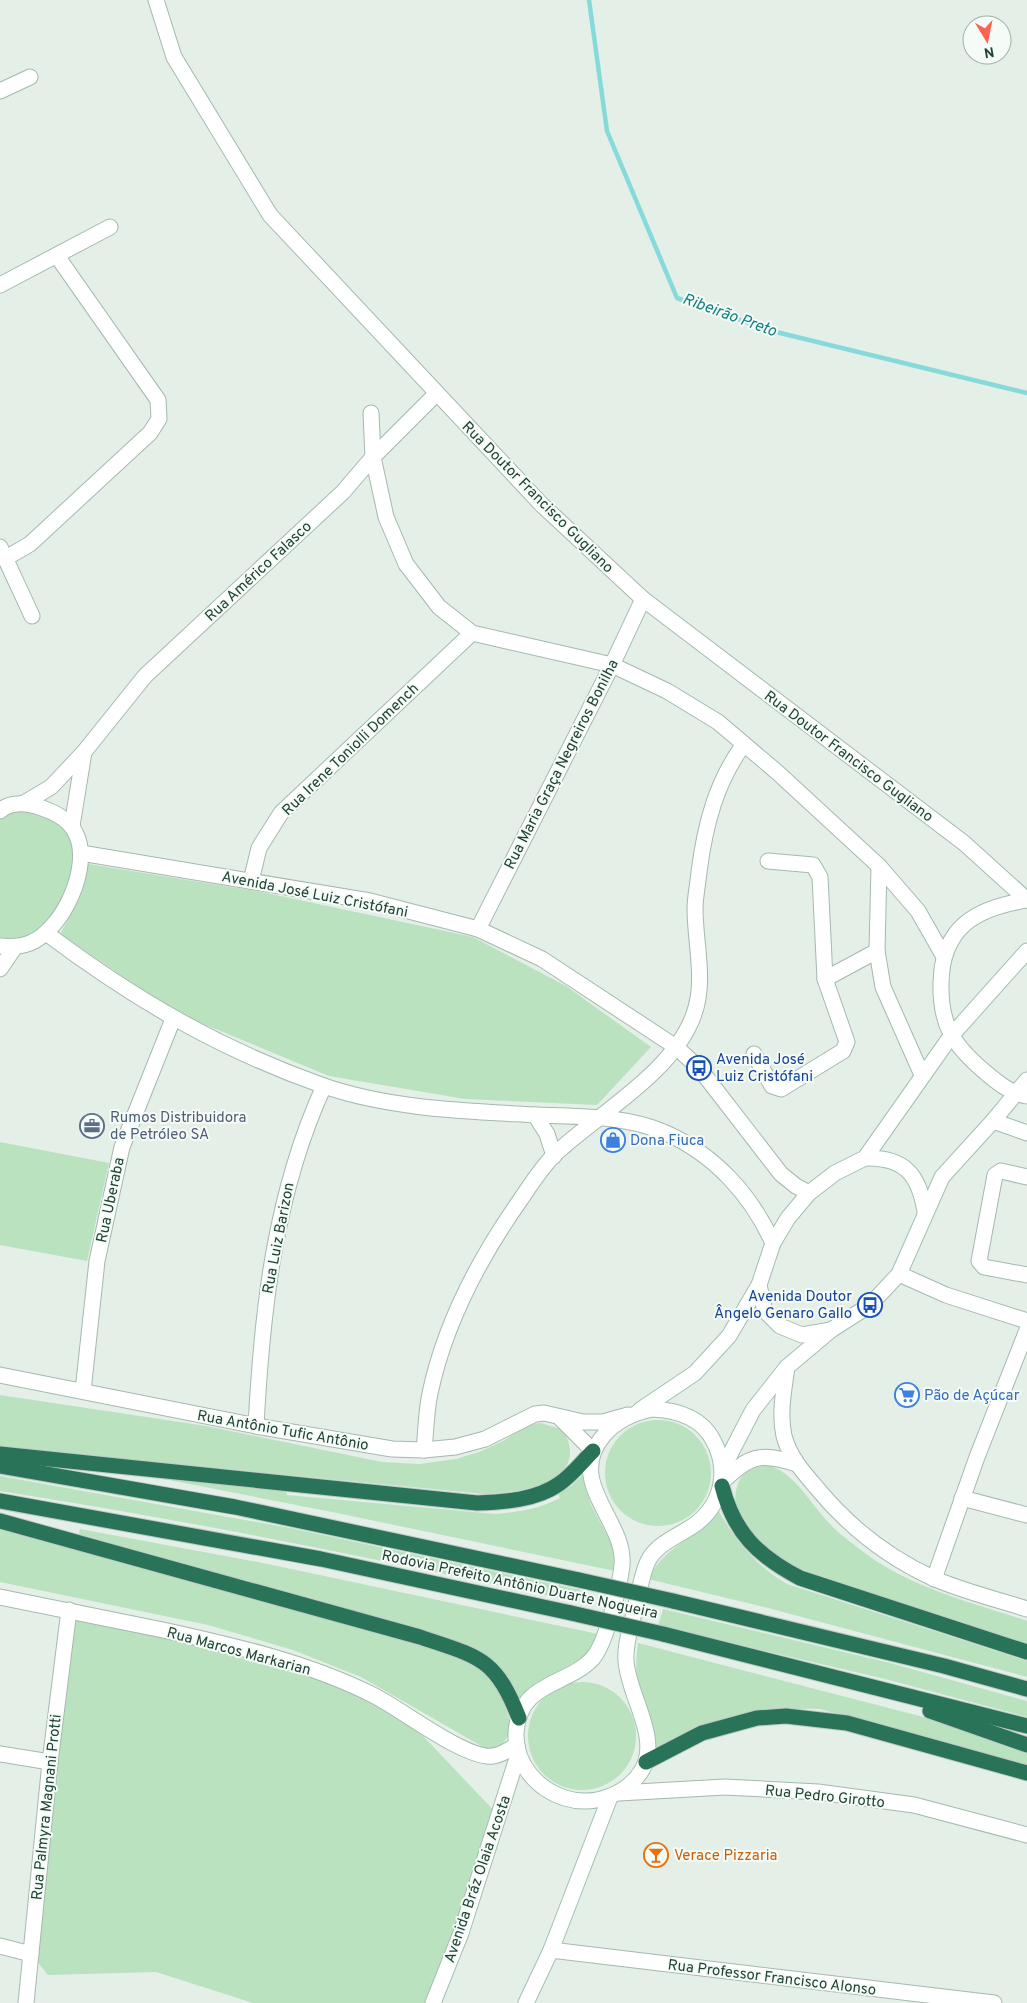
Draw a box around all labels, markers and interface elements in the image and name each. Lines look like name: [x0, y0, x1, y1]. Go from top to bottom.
north arrow: [962, 15, 1012, 65]
text: N: [983, 42, 995, 61]
water label: Ribeirão Preto: [680, 290, 780, 342]
street label: Rua Doutor Francisco Gugliano: [457, 418, 617, 578]
street label: Rua Américo Falasco: [202, 518, 316, 627]
street label: Rua Maria Graça Negreiros Bonilha: [501, 657, 624, 873]
street label: Rua Irene Toniolli Domench: [279, 680, 423, 820]
street label: Rua Doutor Francisco Gugliano: [760, 687, 937, 827]
street label: Avenida José Luiz Cristófani: [220, 868, 409, 923]
place label: Avenida José Luiz Cristófani: [716, 1051, 813, 1087]
bus stop icon: Avenida José Luiz Cristófani: [686, 1055, 712, 1081]
place label: Rumos Distribuidora de Petróleo SA: [110, 1109, 246, 1145]
office icon: Rumos Distribuidora de Petróleo SA: [79, 1113, 105, 1139]
shop icon: Dona Fiuca: [600, 1127, 626, 1153]
place label: Dona Fiuca: [630, 1132, 704, 1151]
street label: Rua Uberaba: [93, 1156, 130, 1245]
street label: Rua Luiz Barizon: [259, 1181, 300, 1296]
place label: Avenida Doutor Ângelo Genaro Gallo: [714, 1288, 852, 1324]
bus stop icon: Avenida Doutor Ângelo Genaro Gallo: [857, 1292, 883, 1318]
supermarket icon: Pão de Açúcar: [894, 1382, 920, 1408]
place label: Pão de Açúcar: [924, 1387, 1020, 1406]
street label: Rua Antônio Tufic Antônio: [195, 1407, 370, 1456]
street label: Rodovia Prefeito Antônio Duarte Nogueira: [380, 1547, 660, 1624]
street label: Rua Marcos Markarian: [164, 1624, 313, 1681]
street label: Rua Palmyra Magnani Protti: [28, 1713, 67, 1901]
street label: Rua Pedro Girotto: [764, 1782, 886, 1813]
street label: Avenida Bráz Olaia Acosta: [441, 1793, 516, 1966]
bar icon: Verace Pizzaria: [643, 1842, 669, 1868]
place label: Verace Pizzaria: [674, 1847, 777, 1866]
street label: Rua Professor Francisco Alonso: [667, 1956, 877, 2001]

